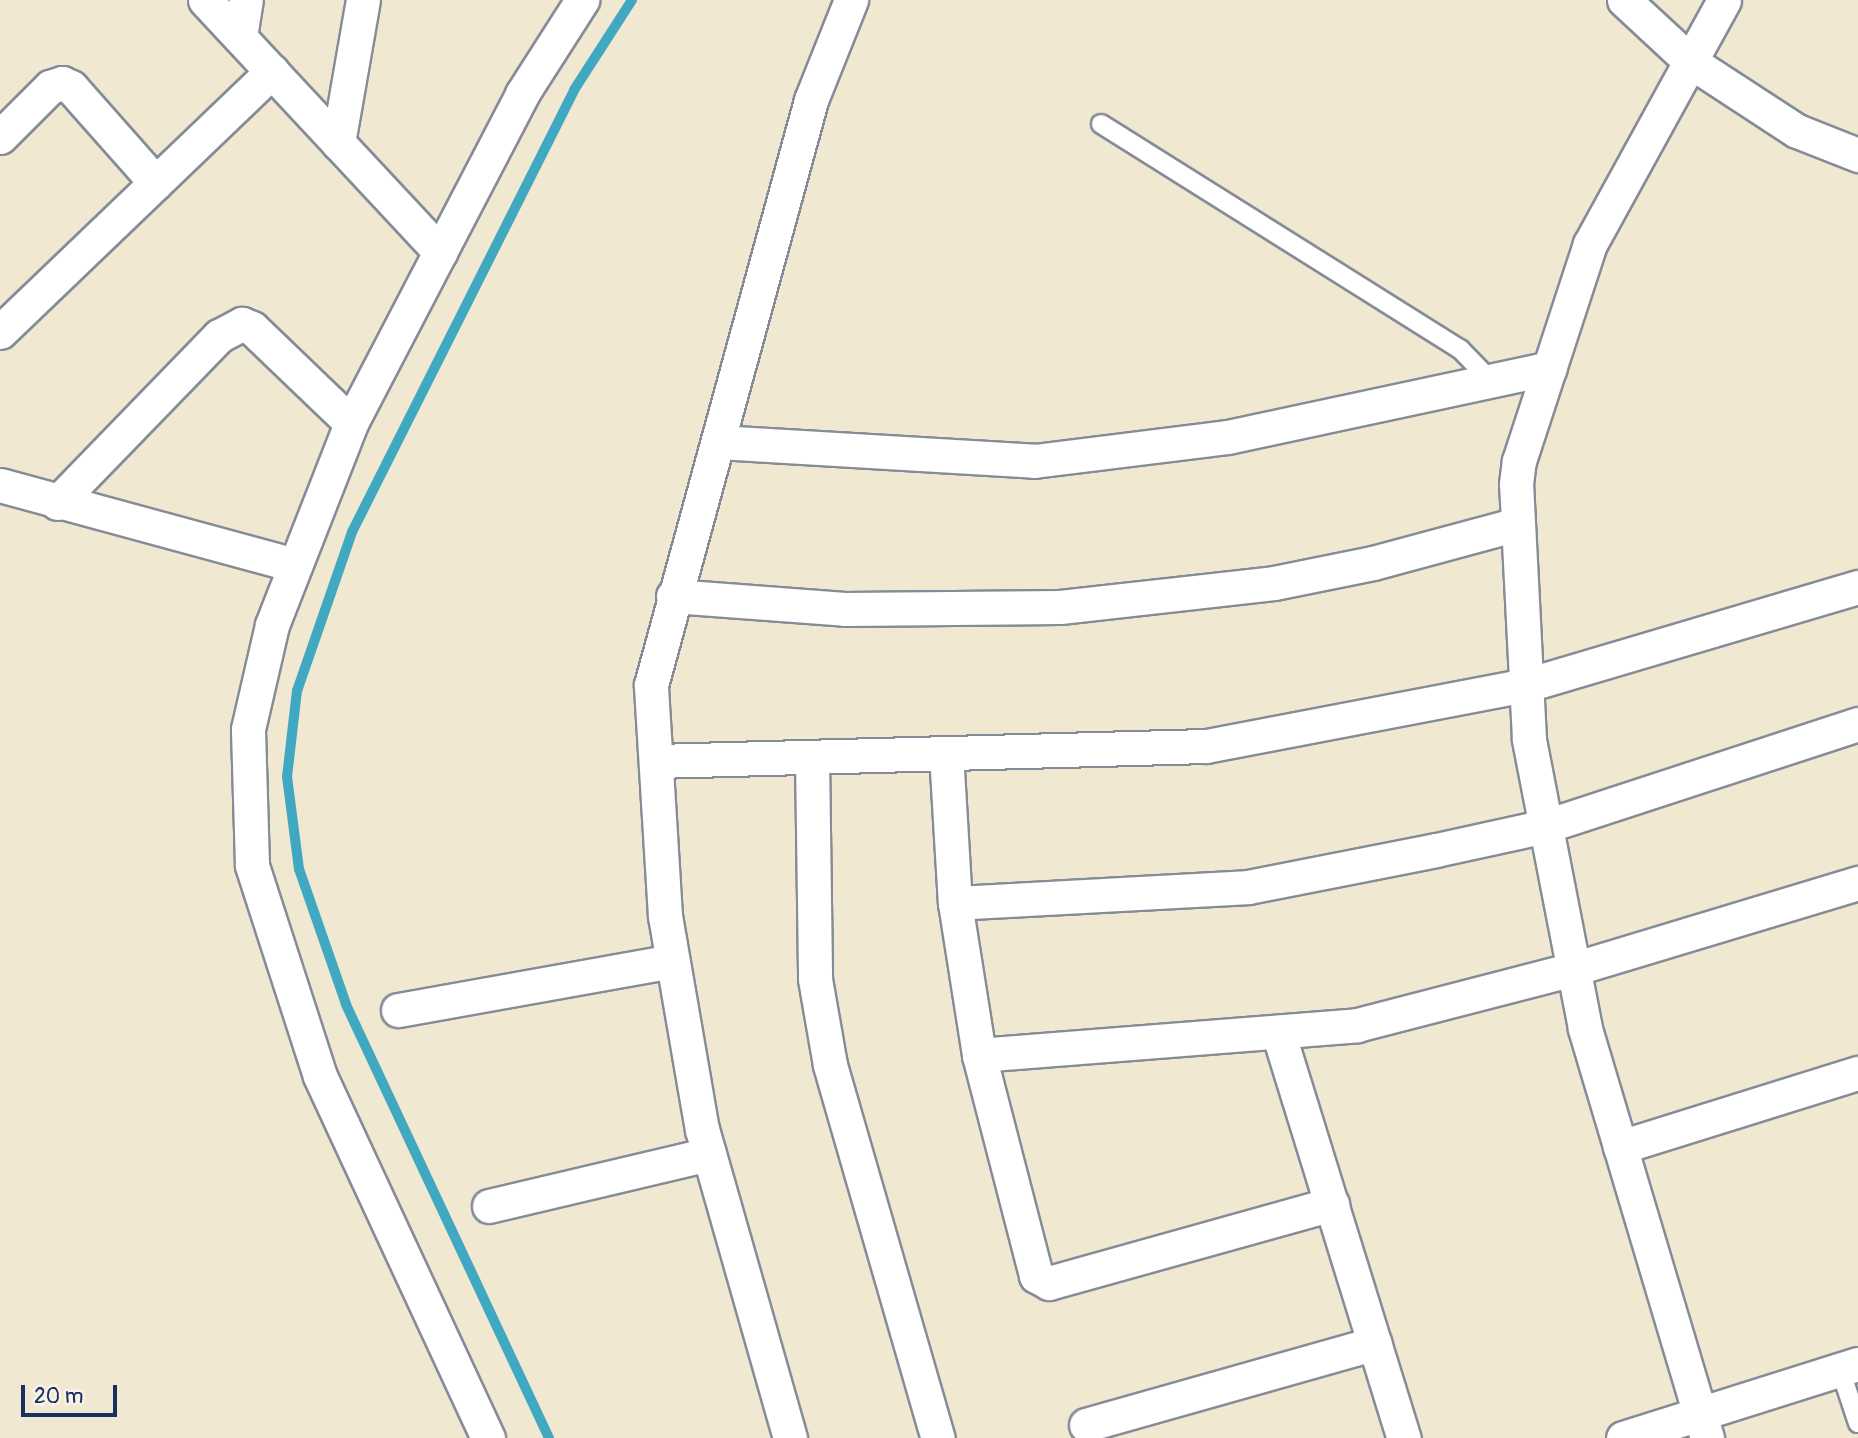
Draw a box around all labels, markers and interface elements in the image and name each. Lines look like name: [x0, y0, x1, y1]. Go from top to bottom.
scale bar: [24, 1372, 121, 1416]
text: 20 m: [34, 1383, 83, 1410]

